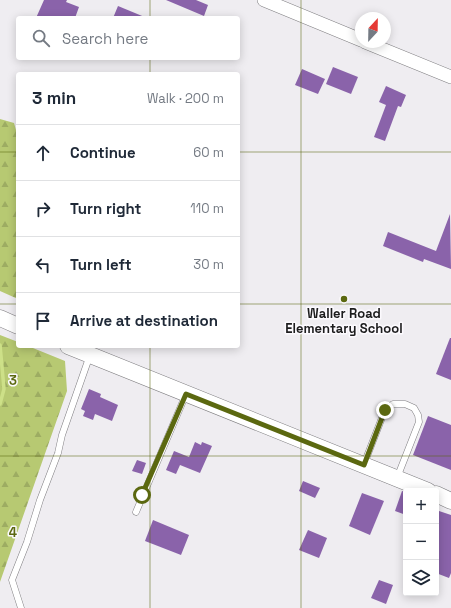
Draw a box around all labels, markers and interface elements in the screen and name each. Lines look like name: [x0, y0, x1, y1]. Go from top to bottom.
north arrow: [355, 12, 391, 48]
search box: [16, 16, 240, 60]
icon: search: [30, 27, 52, 49]
text: Search here: [62, 29, 148, 48]
text: 3 min: [32, 87, 76, 109]
text: Walk · 200 m: [147, 90, 224, 107]
icon: ahead: [32, 142, 54, 164]
text: Continue: [70, 143, 136, 162]
text: 60 m: [193, 144, 224, 161]
icon: right: [32, 198, 54, 220]
text: Turn right: [70, 199, 141, 218]
text: 110 m: [190, 200, 224, 217]
icon: left: [32, 254, 54, 276]
text: Turn left: [70, 255, 132, 274]
text: 30 m: [193, 256, 224, 273]
marker: Waller Road Elementary School: [339, 294, 349, 304]
place label: Waller Road Elementary School: [285, 305, 403, 337]
icon: arrive: [32, 310, 54, 332]
text: Arrive at destination: [70, 311, 218, 330]
text: 3: [9, 372, 17, 389]
route end: [376, 401, 394, 419]
route start: [133, 486, 151, 504]
map controls: [403, 488, 439, 596]
button: +: [403, 488, 439, 524]
text: 4: [9, 524, 17, 541]
button: −: [403, 524, 439, 560]
button: layers: [403, 560, 439, 596]

